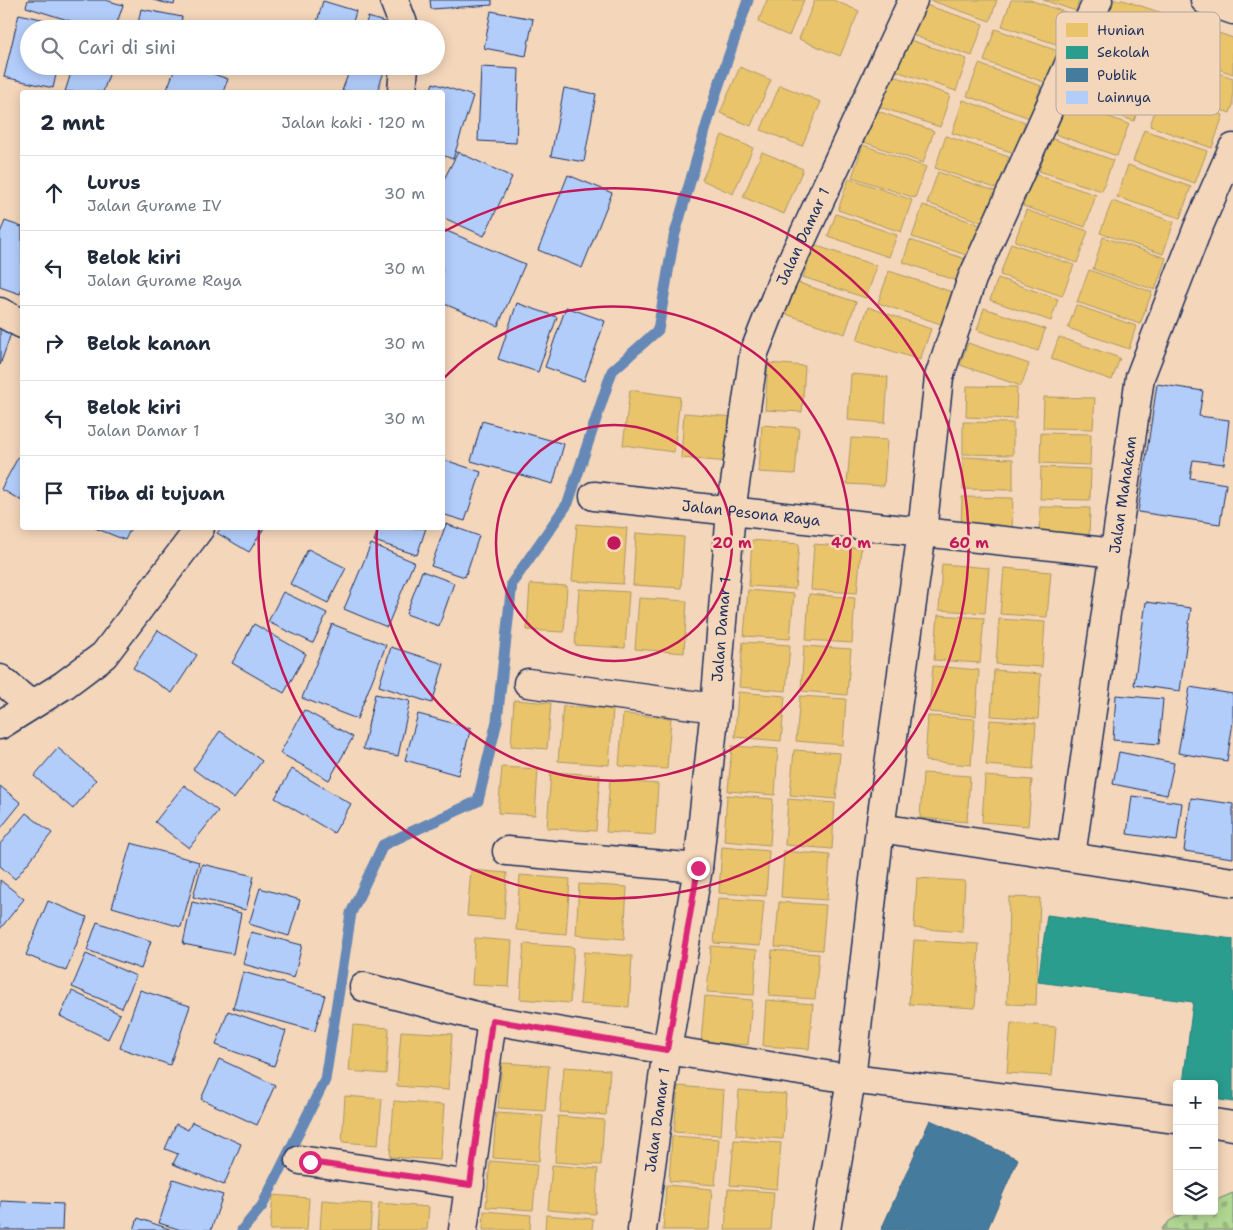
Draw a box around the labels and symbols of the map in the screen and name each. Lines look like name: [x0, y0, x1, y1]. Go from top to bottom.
legend: [1056, 12, 1220, 115]
text: Hunian: [1097, 21, 1145, 39]
text: Sekolah: [1097, 43, 1150, 61]
text: Publik: [1097, 66, 1137, 84]
text: Lainnya: [1097, 88, 1151, 106]
street label: Jalan Damar 1: [772, 184, 834, 289]
street label: Jalan Mahakam: [1105, 434, 1141, 555]
street label: Jalan Pesona Raya: [681, 496, 822, 531]
text: 20 m: [712, 533, 752, 553]
text: 40 m: [831, 533, 871, 553]
text: 60 m: [949, 533, 989, 553]
centre of rings: [605, 534, 623, 552]
street label: Jalan Damar 1: [707, 576, 736, 683]
route end: [687, 857, 710, 880]
street label: Jalan Damar 1: [640, 1066, 674, 1174]
route start: [299, 1151, 322, 1174]

